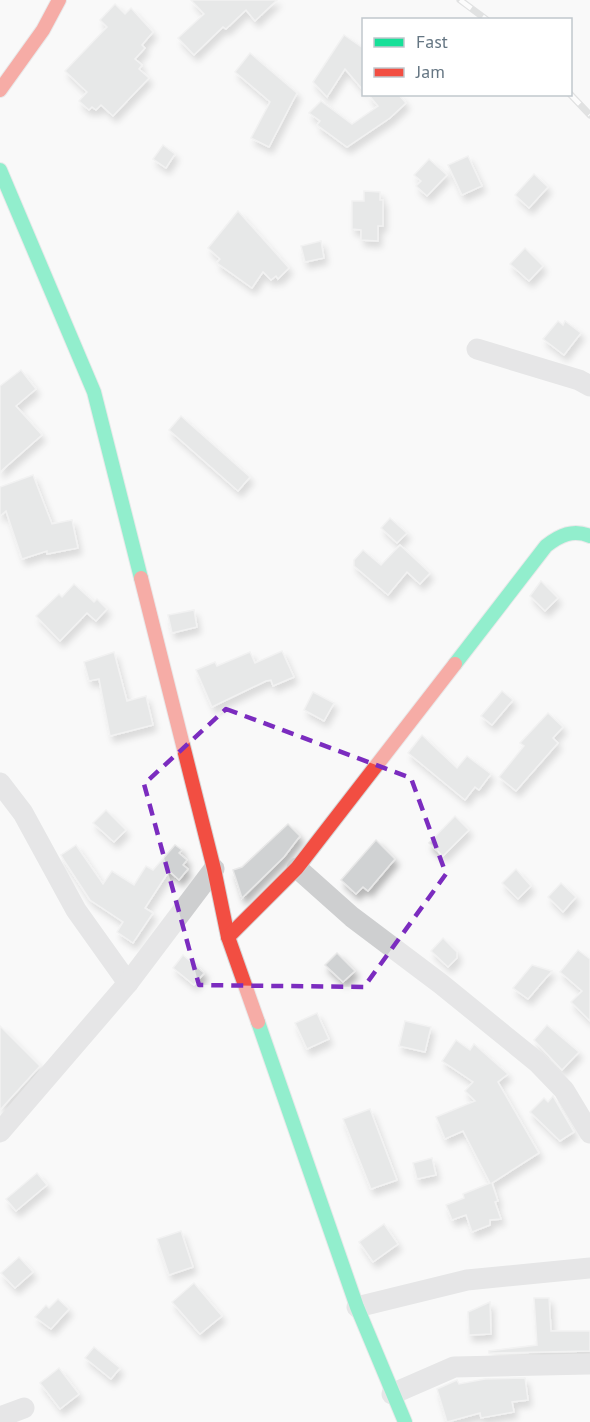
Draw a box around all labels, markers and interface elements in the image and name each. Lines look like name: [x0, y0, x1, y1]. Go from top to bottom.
legend: [362, 18, 572, 96]
text: Fast: [416, 30, 448, 53]
text: Jam: [415, 60, 445, 83]

